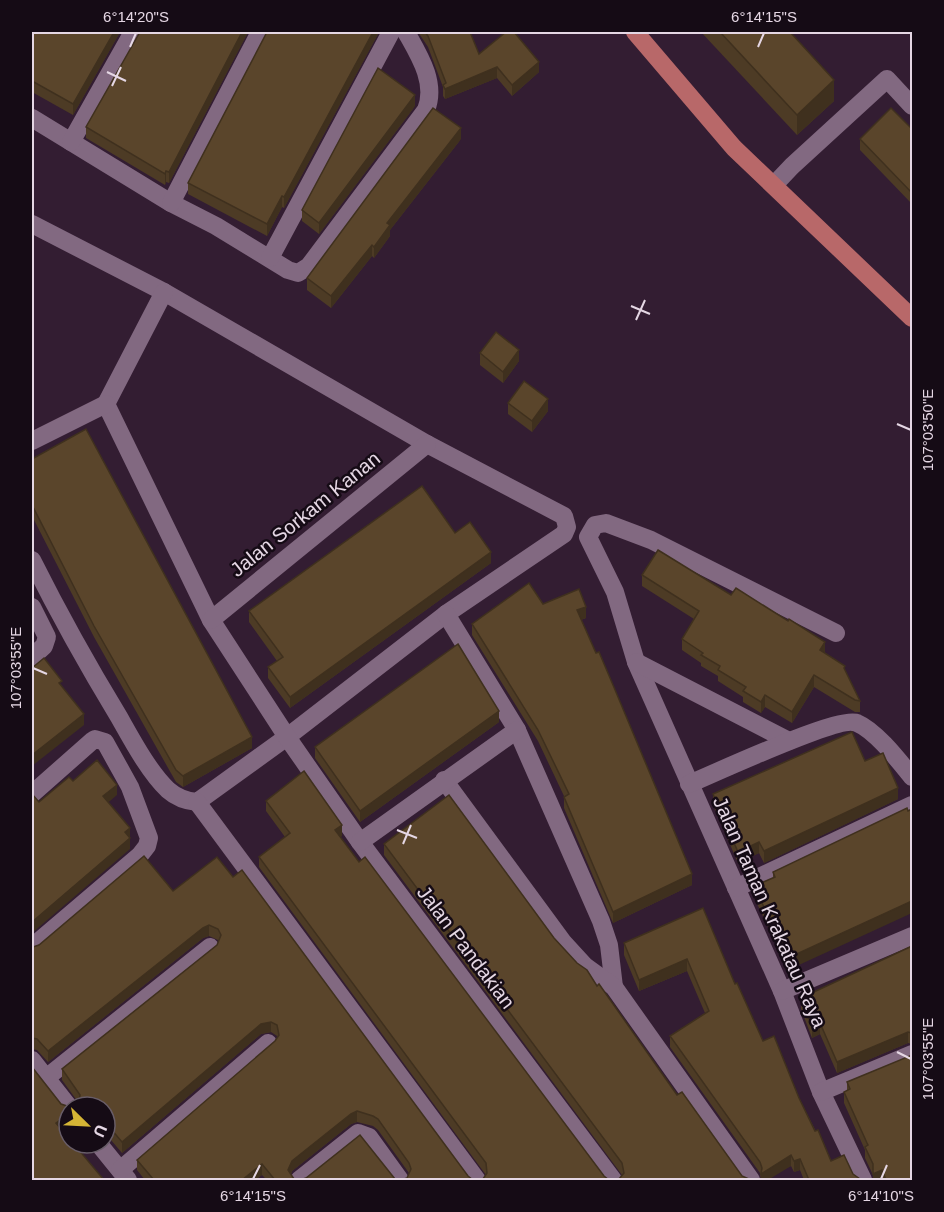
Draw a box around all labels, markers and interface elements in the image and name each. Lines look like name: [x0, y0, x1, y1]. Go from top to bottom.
text: 6°14'20"S: [103, 8, 169, 25]
text: 6°14'15"S: [731, 8, 797, 25]
text: 107°03'50"E: [919, 389, 936, 471]
street label: Jalan Sorkam Kanan: [226, 447, 384, 581]
text: 107°03'55"E: [7, 627, 24, 709]
street label: Jalan Taman Krakatau Raya: [709, 793, 831, 1032]
street label: Jalan Pandakian: [413, 881, 519, 1013]
text: 107°03'55"E: [919, 1018, 936, 1100]
north arrow: [57, 1095, 117, 1155]
text: U: [90, 1122, 110, 1140]
text: 6°14'15"S: [220, 1187, 286, 1204]
text: 6°14'10"S: [848, 1187, 914, 1204]

